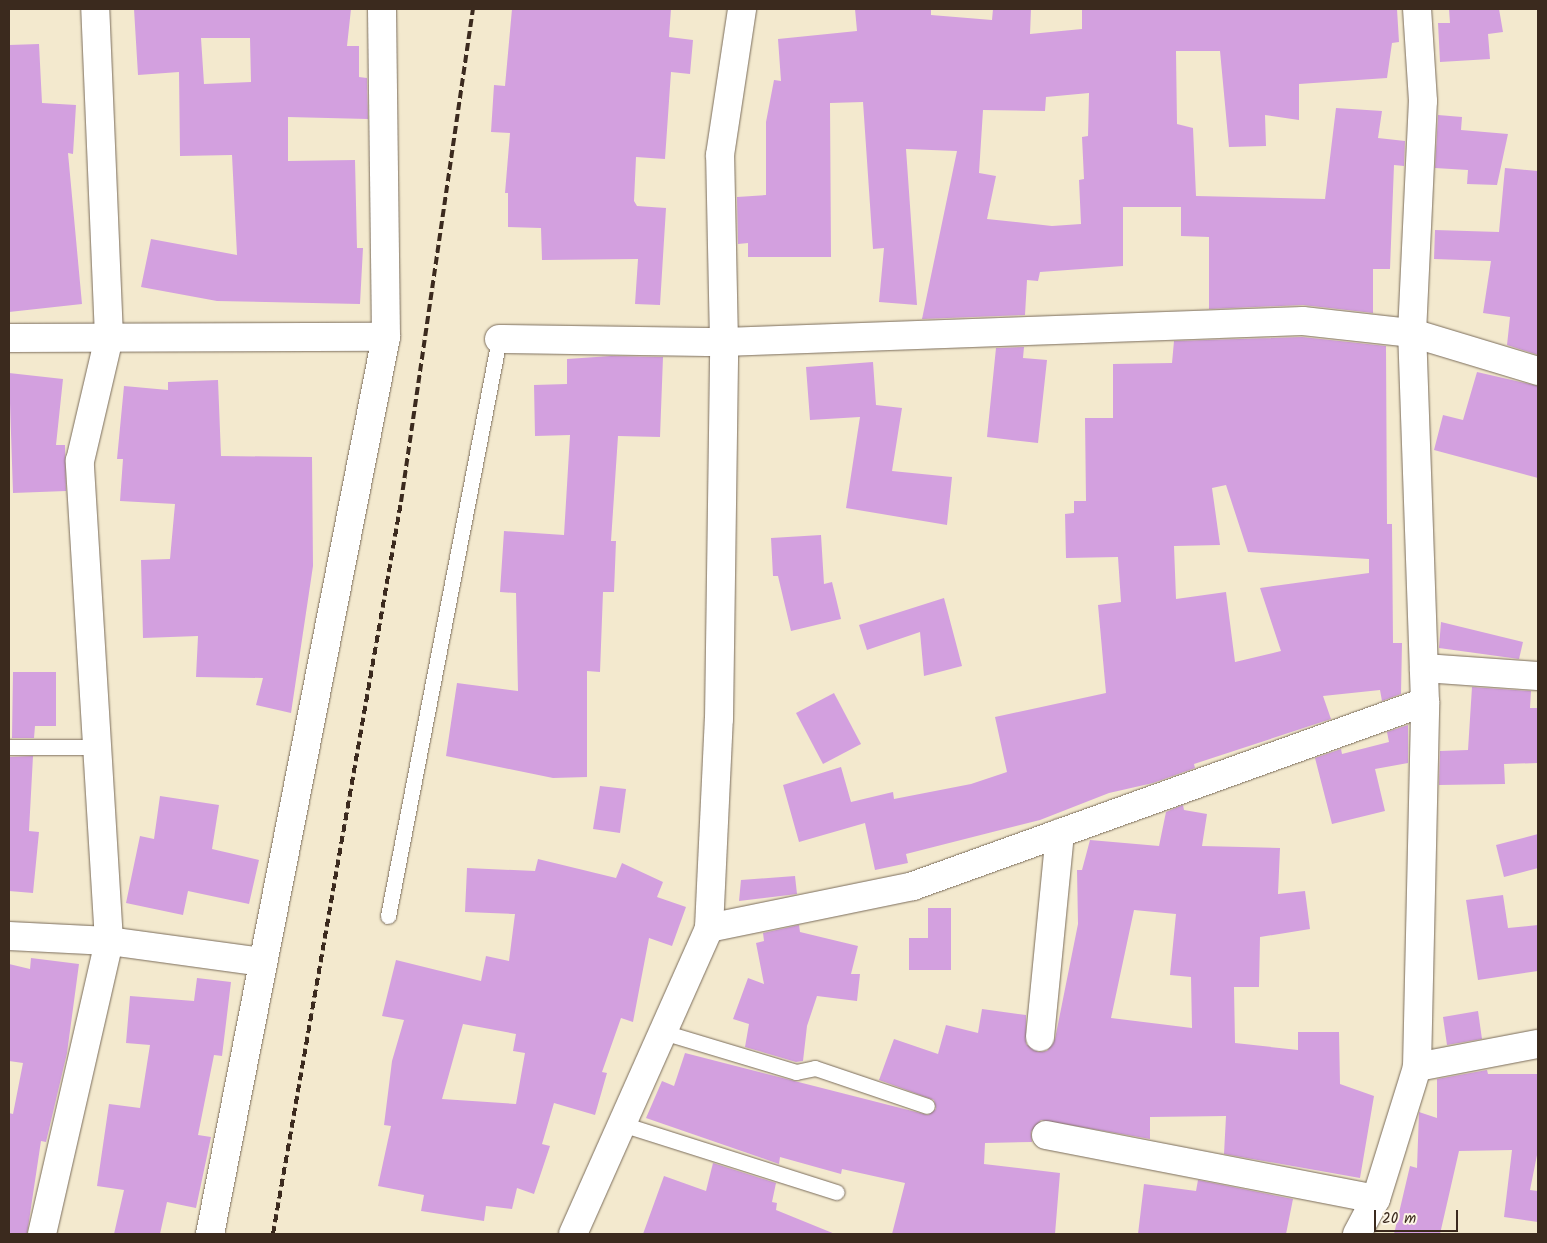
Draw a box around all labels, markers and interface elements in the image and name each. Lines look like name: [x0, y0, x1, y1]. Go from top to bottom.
scale bar: [1377, 1200, 1461, 1232]
text: 20 m: [1382, 1207, 1416, 1231]

